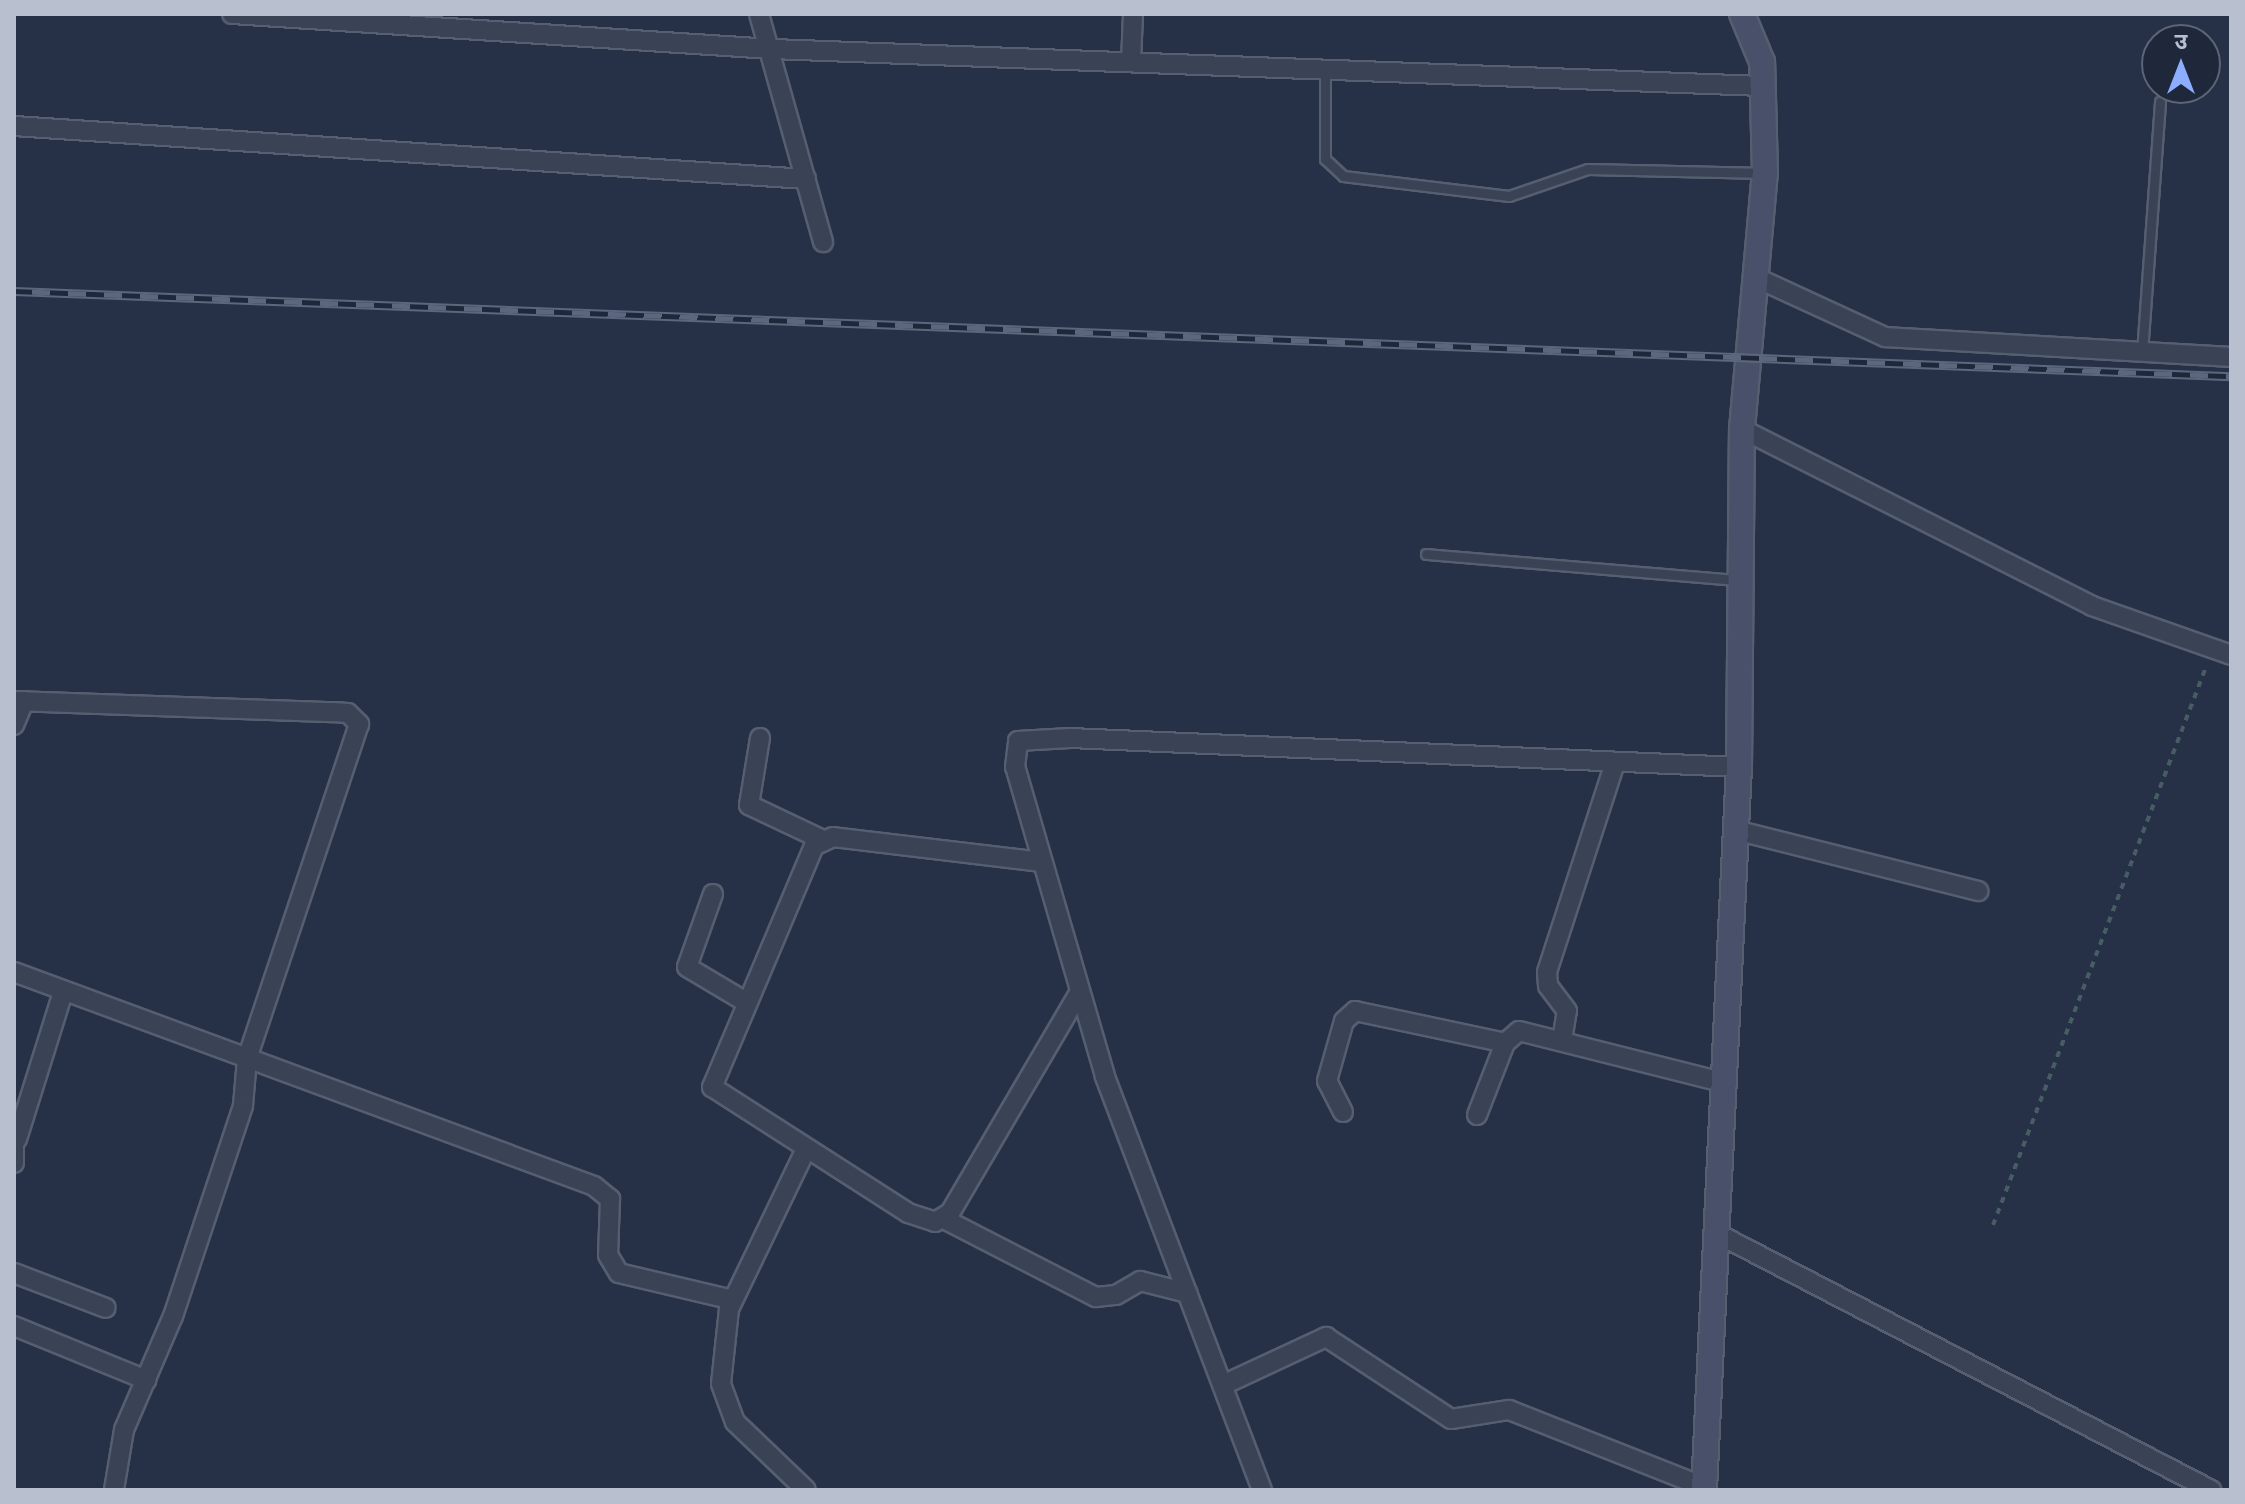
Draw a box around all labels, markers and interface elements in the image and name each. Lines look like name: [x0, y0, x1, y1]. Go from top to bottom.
north arrow: [2141, 24, 2221, 104]
text: उ: [2175, 29, 2187, 54]

